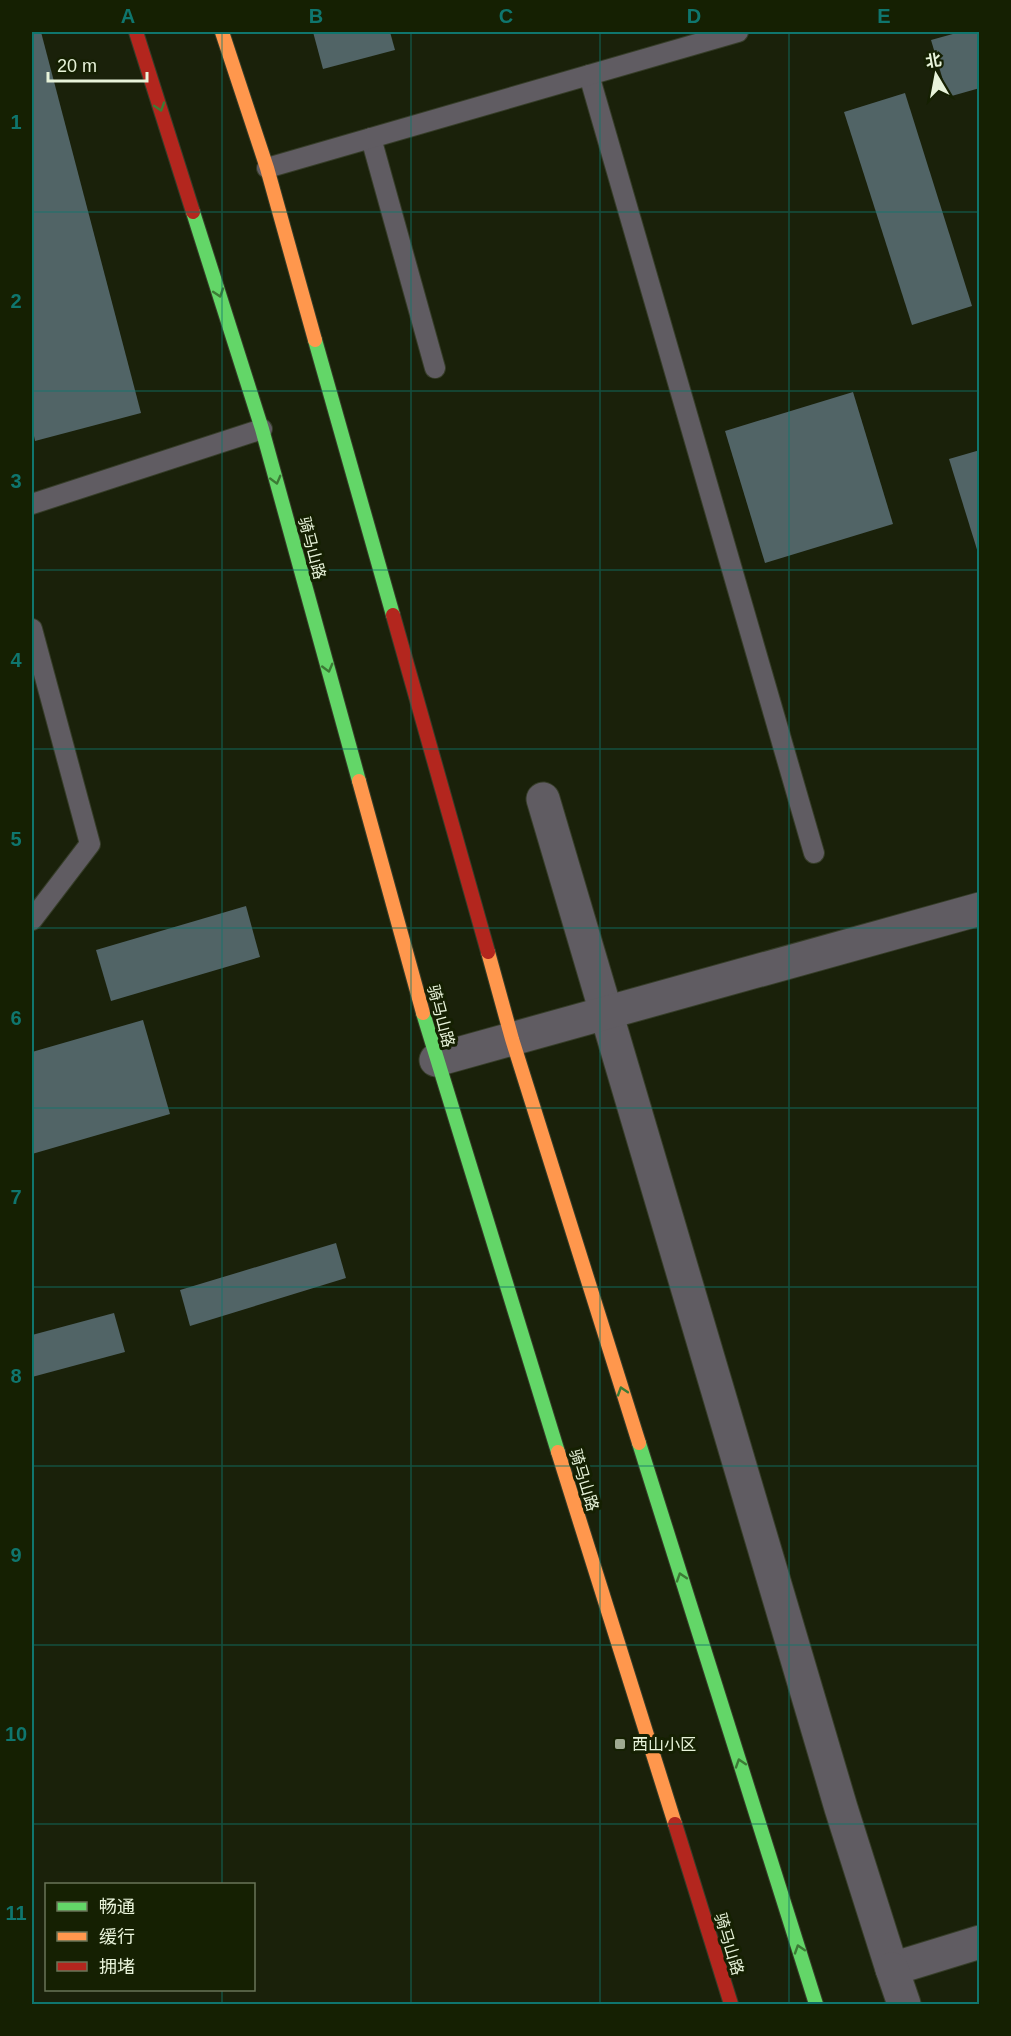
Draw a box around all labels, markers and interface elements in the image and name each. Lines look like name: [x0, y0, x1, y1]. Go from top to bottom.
text: A: [121, 5, 135, 27]
text: B: [309, 5, 323, 27]
text: C: [499, 5, 513, 27]
text: D: [687, 5, 701, 27]
text: E: [877, 5, 891, 27]
scale bar: [48, 45, 147, 83]
north arrow: [906, 45, 966, 105]
text: 北: [924, 51, 943, 70]
text: 20 m: [57, 56, 97, 76]
one-way arrow: [153, 101, 165, 112]
text: 1: [10, 111, 22, 133]
one-way arrow: [212, 287, 224, 298]
text: 2: [10, 290, 22, 312]
text: 3: [10, 470, 22, 492]
one-way arrow: [269, 474, 281, 485]
street label: 骑马山路: [296, 515, 328, 581]
text: 4: [10, 649, 22, 671]
one-way arrow: [321, 662, 333, 673]
text: 5: [10, 828, 22, 850]
street label: 骑马山路: [425, 983, 457, 1049]
text: 6: [10, 1007, 22, 1029]
text: 7: [10, 1186, 22, 1208]
text: 8: [10, 1365, 22, 1387]
one-way arrow: [617, 1386, 630, 1397]
street label: 骑马山路: [567, 1447, 601, 1513]
text: 9: [10, 1544, 22, 1566]
one-way arrow: [676, 1572, 688, 1583]
text: 10: [5, 1723, 27, 1745]
place label: 西山小区: [632, 1736, 696, 1753]
marker: 西山小区: [613, 1737, 627, 1751]
one-way arrow: [735, 1758, 747, 1769]
legend: [45, 1883, 255, 1991]
text: 畅通: [99, 1897, 135, 1917]
text: 11: [5, 1902, 27, 1924]
street label: 骑马山路: [712, 1911, 746, 1977]
text: 缓行: [99, 1927, 135, 1947]
one-way arrow: [793, 1944, 806, 1955]
text: 拥堵: [99, 1957, 135, 1977]

